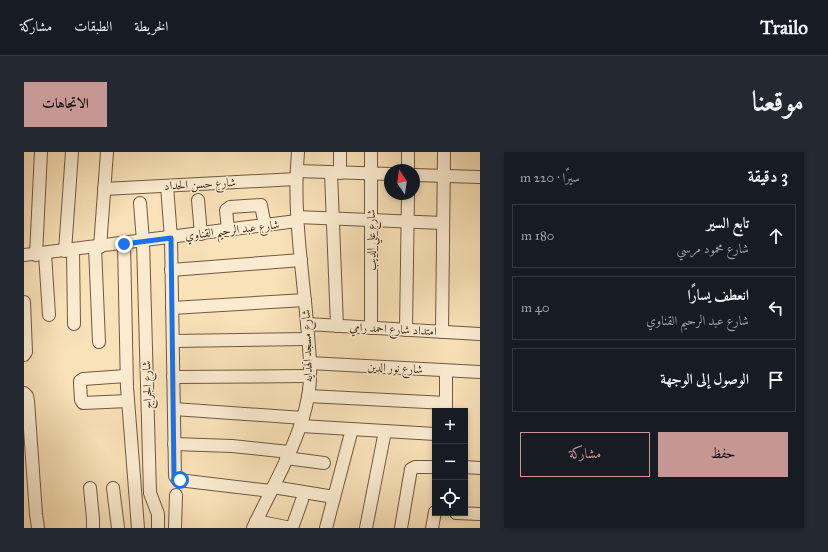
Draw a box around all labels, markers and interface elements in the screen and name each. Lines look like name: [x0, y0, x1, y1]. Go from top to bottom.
text: Trailo: [760, 16, 808, 39]
text: مشاركة: [20, 18, 52, 35]
text: الطبقات: [74, 18, 112, 35]
text: الخريطة: [134, 18, 168, 35]
button: الاتجاهات: [24, 82, 107, 127]
text: موقعنا: [752, 84, 804, 119]
north arrow: [384, 164, 420, 200]
text: 3 دقيقة: [748, 166, 788, 187]
text: سيرًا · 220 m: [520, 170, 580, 186]
street label: شارع حسن الحداد: [164, 175, 237, 197]
street label: شارع علي الديب: [364, 209, 383, 271]
text: تابع السير: [707, 214, 749, 232]
street label: شارع عبد الرحيم القناوي: [184, 217, 281, 248]
icon: ahead: [765, 225, 787, 247]
text: 180 m: [521, 228, 554, 244]
route end: [115, 235, 133, 253]
text: شارع محمود مرسي: [676, 241, 749, 257]
text: انعطف يسارًا: [687, 286, 749, 304]
icon: left: [765, 297, 787, 319]
text: 40 m: [521, 300, 550, 316]
street label: شارع مسجد الهدايه: [299, 309, 319, 383]
text: شارع عبد الرحيم القناوي: [646, 313, 749, 329]
street label: امتداد شارع احمد رامي: [349, 320, 437, 342]
street label: شارع الجراج: [139, 360, 159, 409]
street label: شارع نور الدين: [367, 360, 423, 380]
icon: arrive: [765, 369, 787, 391]
text: الوصول إلى الوجهة: [660, 370, 749, 388]
map controls: [432, 408, 468, 516]
button: +: [432, 408, 468, 444]
button: مشاركة: [520, 432, 650, 477]
button: حفظ: [658, 432, 788, 477]
button: −: [432, 444, 468, 480]
route start: [171, 471, 189, 489]
button: locate: [432, 480, 468, 516]

